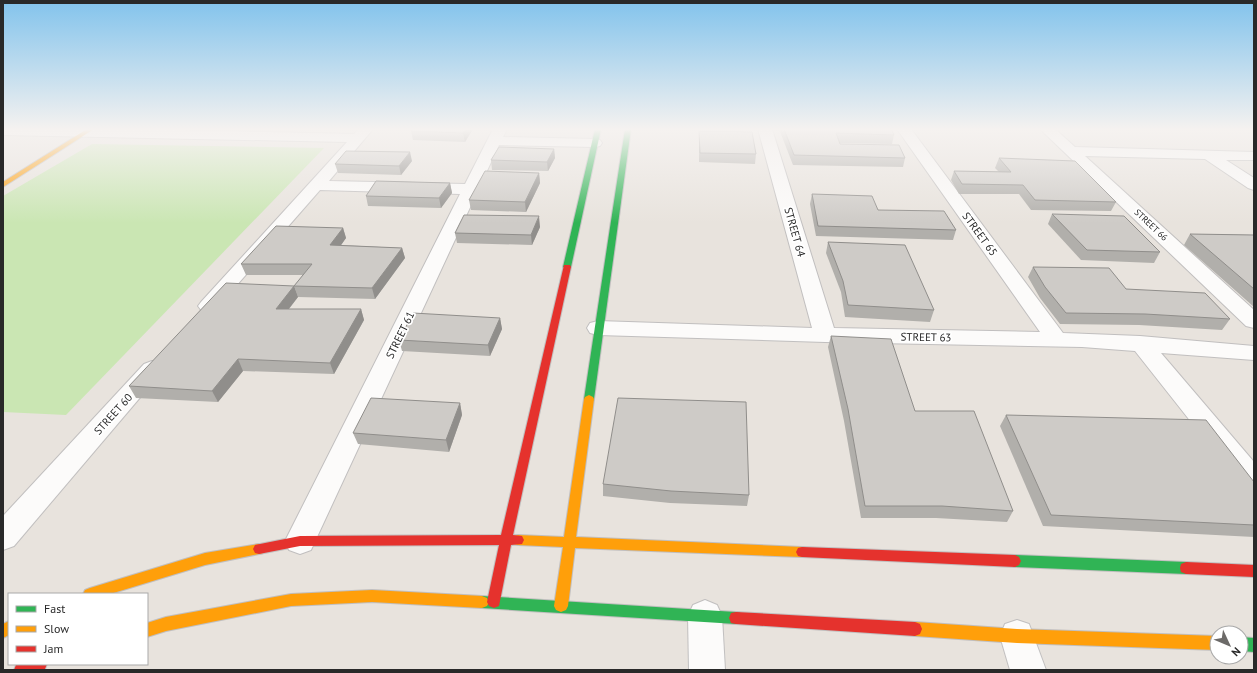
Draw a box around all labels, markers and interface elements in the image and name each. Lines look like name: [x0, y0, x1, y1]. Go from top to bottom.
street label: STREET 64: [781, 206, 809, 258]
street label: STREET 66: [1132, 206, 1170, 243]
street label: STREET 65: [959, 209, 1001, 259]
street label: STREET 61: [383, 309, 417, 361]
street label: STREET 63: [900, 330, 952, 344]
street label: STREET 60: [91, 390, 135, 438]
legend: [8, 593, 148, 665]
text: Fast: [44, 601, 65, 616]
text: Slow: [44, 621, 69, 636]
north arrow: [1209, 625, 1249, 665]
text: Jam: [43, 641, 63, 656]
text: N: [1229, 644, 1244, 659]

